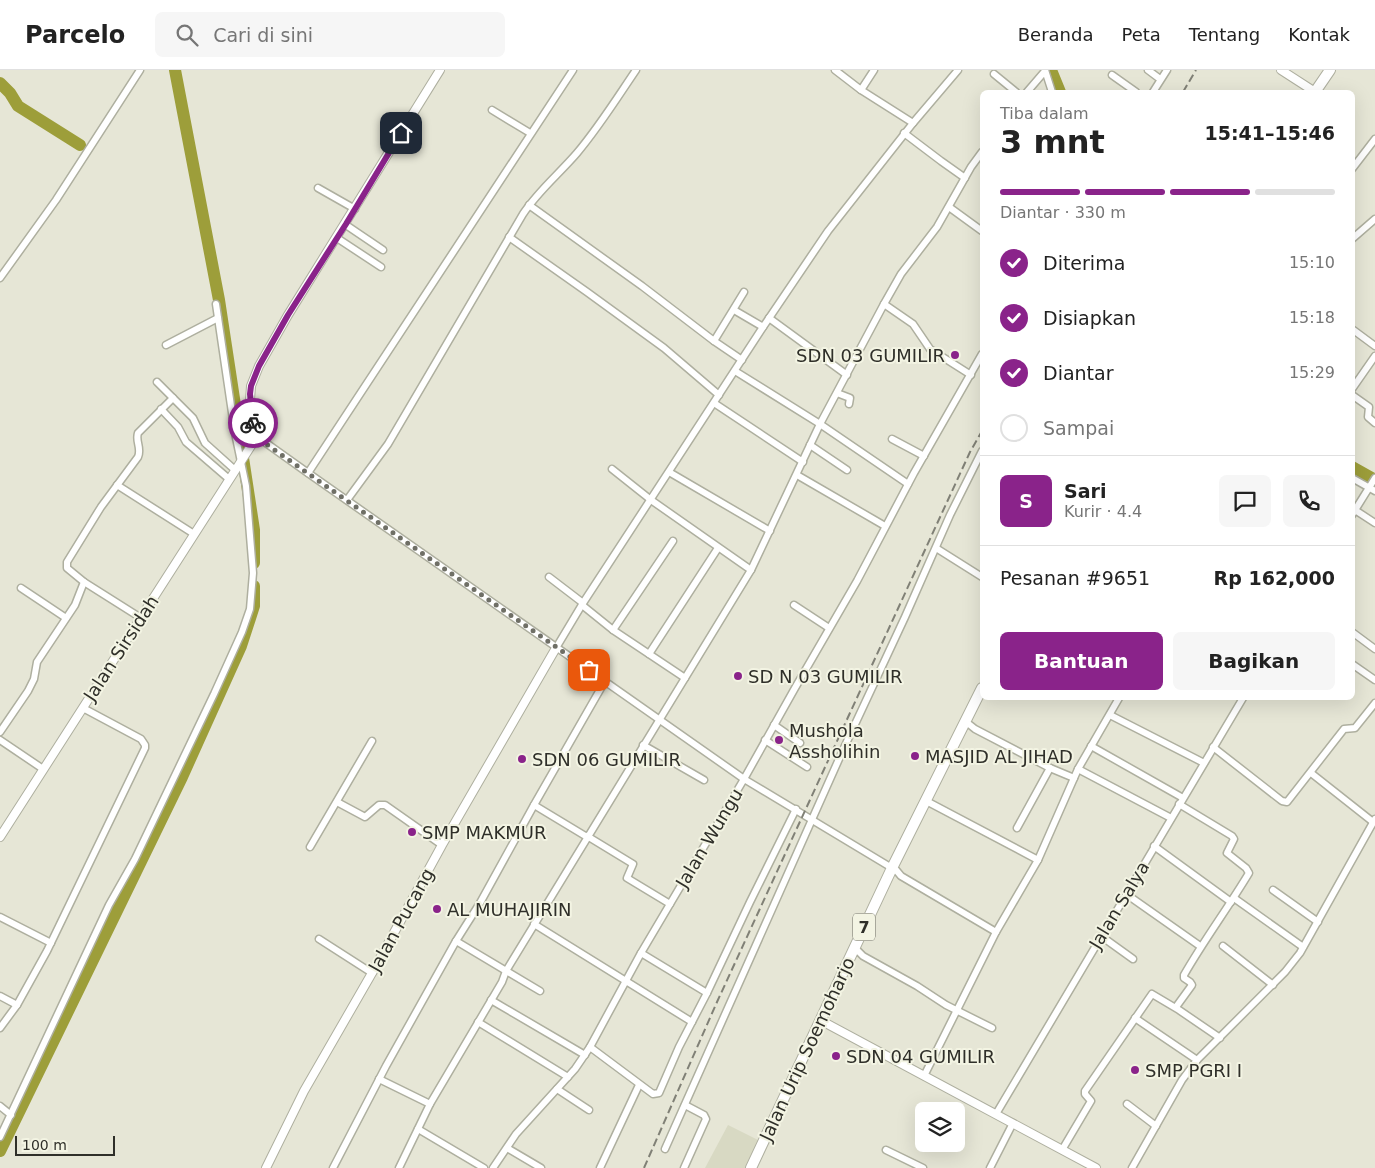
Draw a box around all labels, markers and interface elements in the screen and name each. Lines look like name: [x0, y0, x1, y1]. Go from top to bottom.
search box: [155, 12, 505, 57]
text: Parcelo: [25, 21, 125, 49]
icon: search: [173, 21, 201, 49]
text: Cari di sini: [213, 24, 313, 46]
text: Beranda: [1018, 24, 1093, 45]
text: Peta: [1121, 24, 1161, 45]
text: Tentang: [1189, 24, 1260, 45]
text: Kontak: [1288, 24, 1350, 45]
text: Tiba dalam: [1000, 104, 1089, 123]
pin: [380, 112, 422, 154]
icon: home: [387, 119, 415, 147]
text: 15:41–15:46: [1205, 122, 1335, 144]
text: 3 mnt: [1000, 123, 1105, 161]
text: Diantar · 330 m: [1000, 203, 1126, 222]
icon: check: [1000, 249, 1028, 277]
text: Diterima: [1043, 252, 1125, 274]
text: 15:10: [1289, 253, 1335, 272]
icon: check: [1000, 304, 1028, 332]
text: Disiapkan: [1043, 307, 1136, 329]
text: 15:18: [1289, 308, 1335, 327]
place label: SDN 03 GUMILIR: [796, 345, 945, 366]
marker: SDN 03 GUMILIR: [949, 349, 961, 361]
icon: check: [1000, 359, 1028, 387]
text: Diantar: [1043, 362, 1114, 384]
text: 15:29: [1289, 363, 1335, 382]
courier: [228, 398, 278, 448]
icon: bike: [239, 409, 267, 437]
text: Sampai: [1043, 417, 1114, 439]
button: chat: [1219, 475, 1271, 527]
button: phone: [1283, 475, 1335, 527]
text: Sari: [1064, 480, 1106, 502]
text: S: [1019, 490, 1033, 512]
text: Kurir · 4.4: [1064, 502, 1142, 521]
text: Pesanan #9651: [1000, 567, 1150, 589]
text: Rp 162,000: [1214, 567, 1335, 589]
street label: Jalan Sirsidah: [79, 591, 163, 706]
button: Bantuan: [1000, 632, 1163, 690]
button: Bagikan: [1173, 632, 1335, 690]
pin: [568, 649, 610, 691]
icon: bag: [575, 656, 603, 684]
place label: SD N 03 GUMILIR: [748, 666, 903, 687]
marker: SD N 03 GUMILIR: [732, 670, 744, 682]
place label: Mushola Assholihin: [789, 720, 880, 762]
marker: Mushola Assholihin: [773, 734, 785, 746]
place label: MASJID AL JIHAD: [925, 746, 1073, 767]
place label: SDN 06 GUMILIR: [532, 749, 681, 770]
marker: MASJID AL JIHAD: [909, 750, 921, 762]
marker: SDN 06 GUMILIR: [516, 753, 528, 765]
street label: Jalan Wungu: [671, 784, 747, 892]
place label: SMP MAKMUR: [422, 822, 546, 843]
marker: SMP MAKMUR: [406, 826, 418, 838]
street label: Jalan Salya: [1084, 857, 1153, 954]
street label: Jalan Pucang: [363, 865, 438, 976]
place label: AL MUHAJIRIN: [447, 899, 572, 920]
marker: AL MUHAJIRIN: [431, 903, 443, 915]
road number: 7: [853, 914, 875, 940]
street label: Jalan Urip Soemoharjo: [755, 954, 859, 1145]
place label: SDN 04 GUMILIR: [846, 1046, 995, 1067]
marker: SDN 04 GUMILIR: [830, 1050, 842, 1062]
place label: SMP PGRI I: [1145, 1060, 1242, 1081]
marker: SMP PGRI I: [1129, 1064, 1141, 1076]
map controls: [915, 1102, 965, 1152]
button: layers: [915, 1102, 965, 1152]
scale bar: [15, 1133, 115, 1156]
text: 100 m: [22, 1137, 67, 1153]

